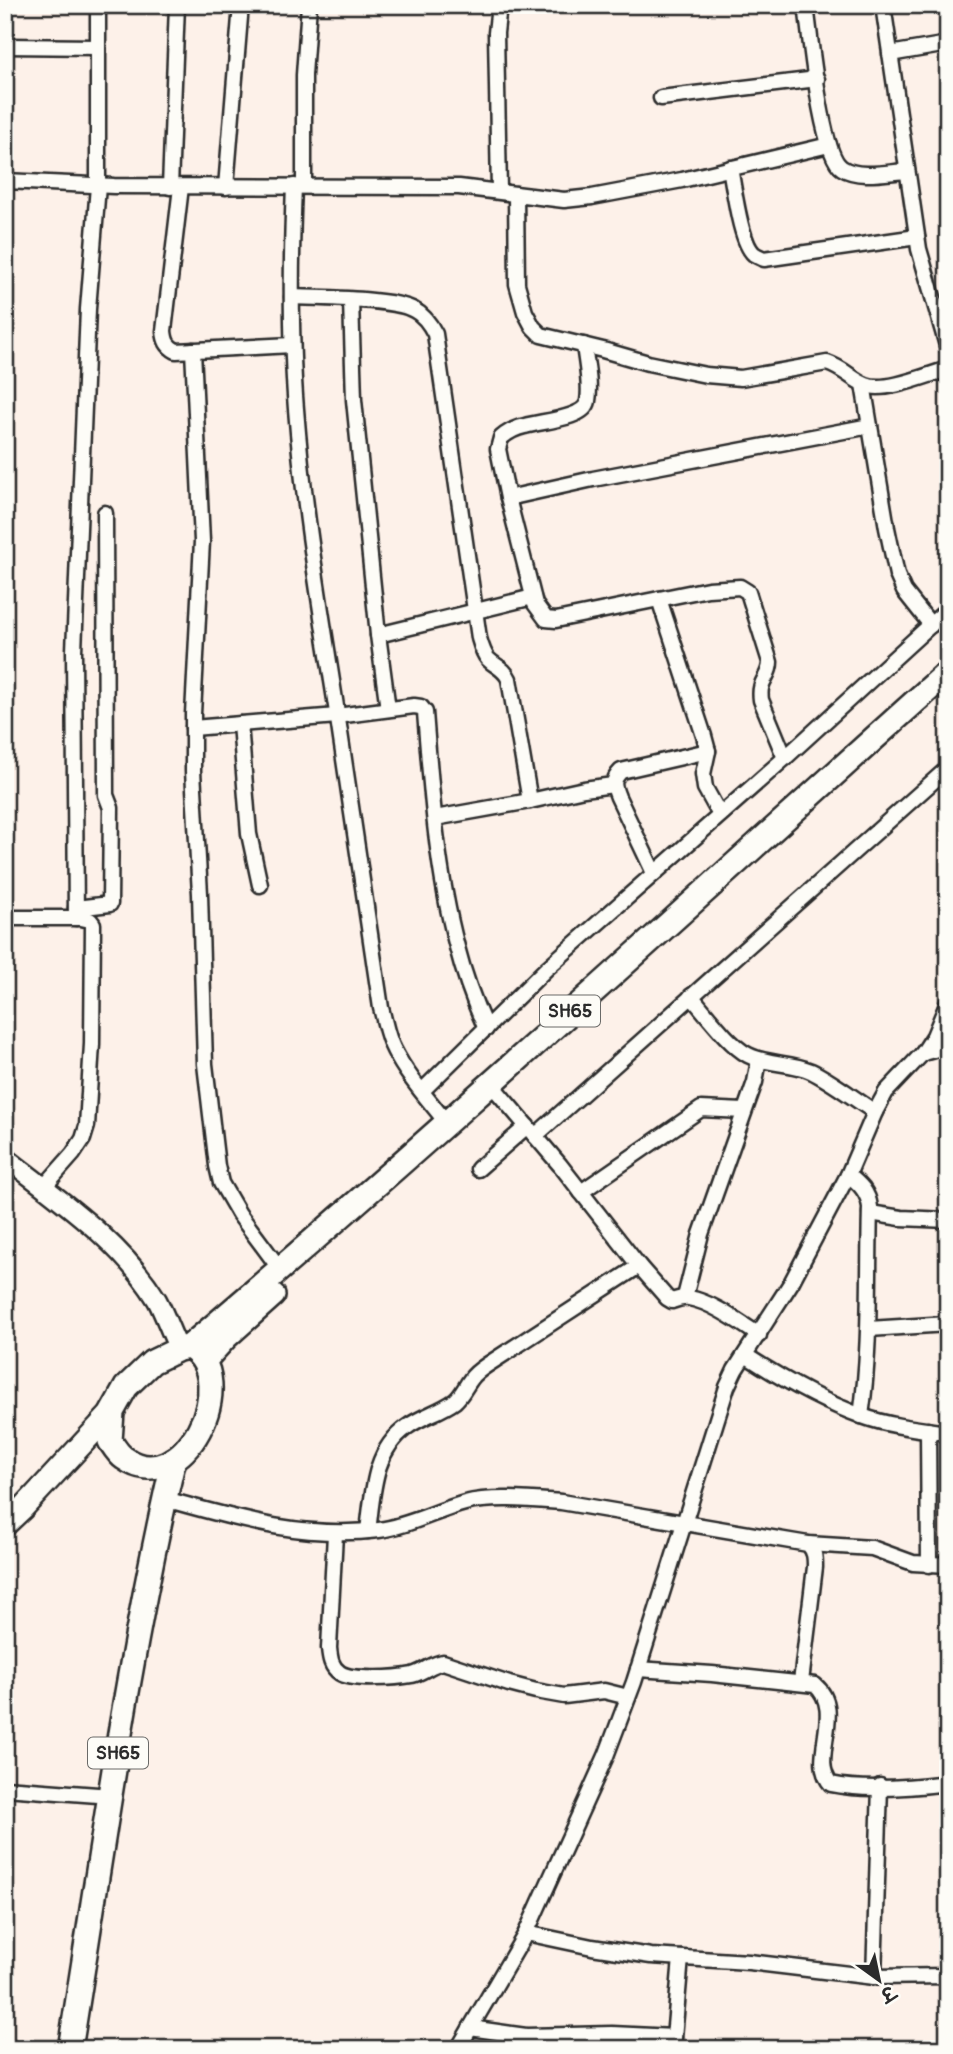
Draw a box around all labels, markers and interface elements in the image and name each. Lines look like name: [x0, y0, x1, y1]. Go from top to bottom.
road number: SH65: [540, 995, 600, 1026]
road number: SH65: [88, 1737, 148, 1768]
north arrow: [844, 1946, 914, 2016]
text: उ: [874, 1979, 901, 2008]

